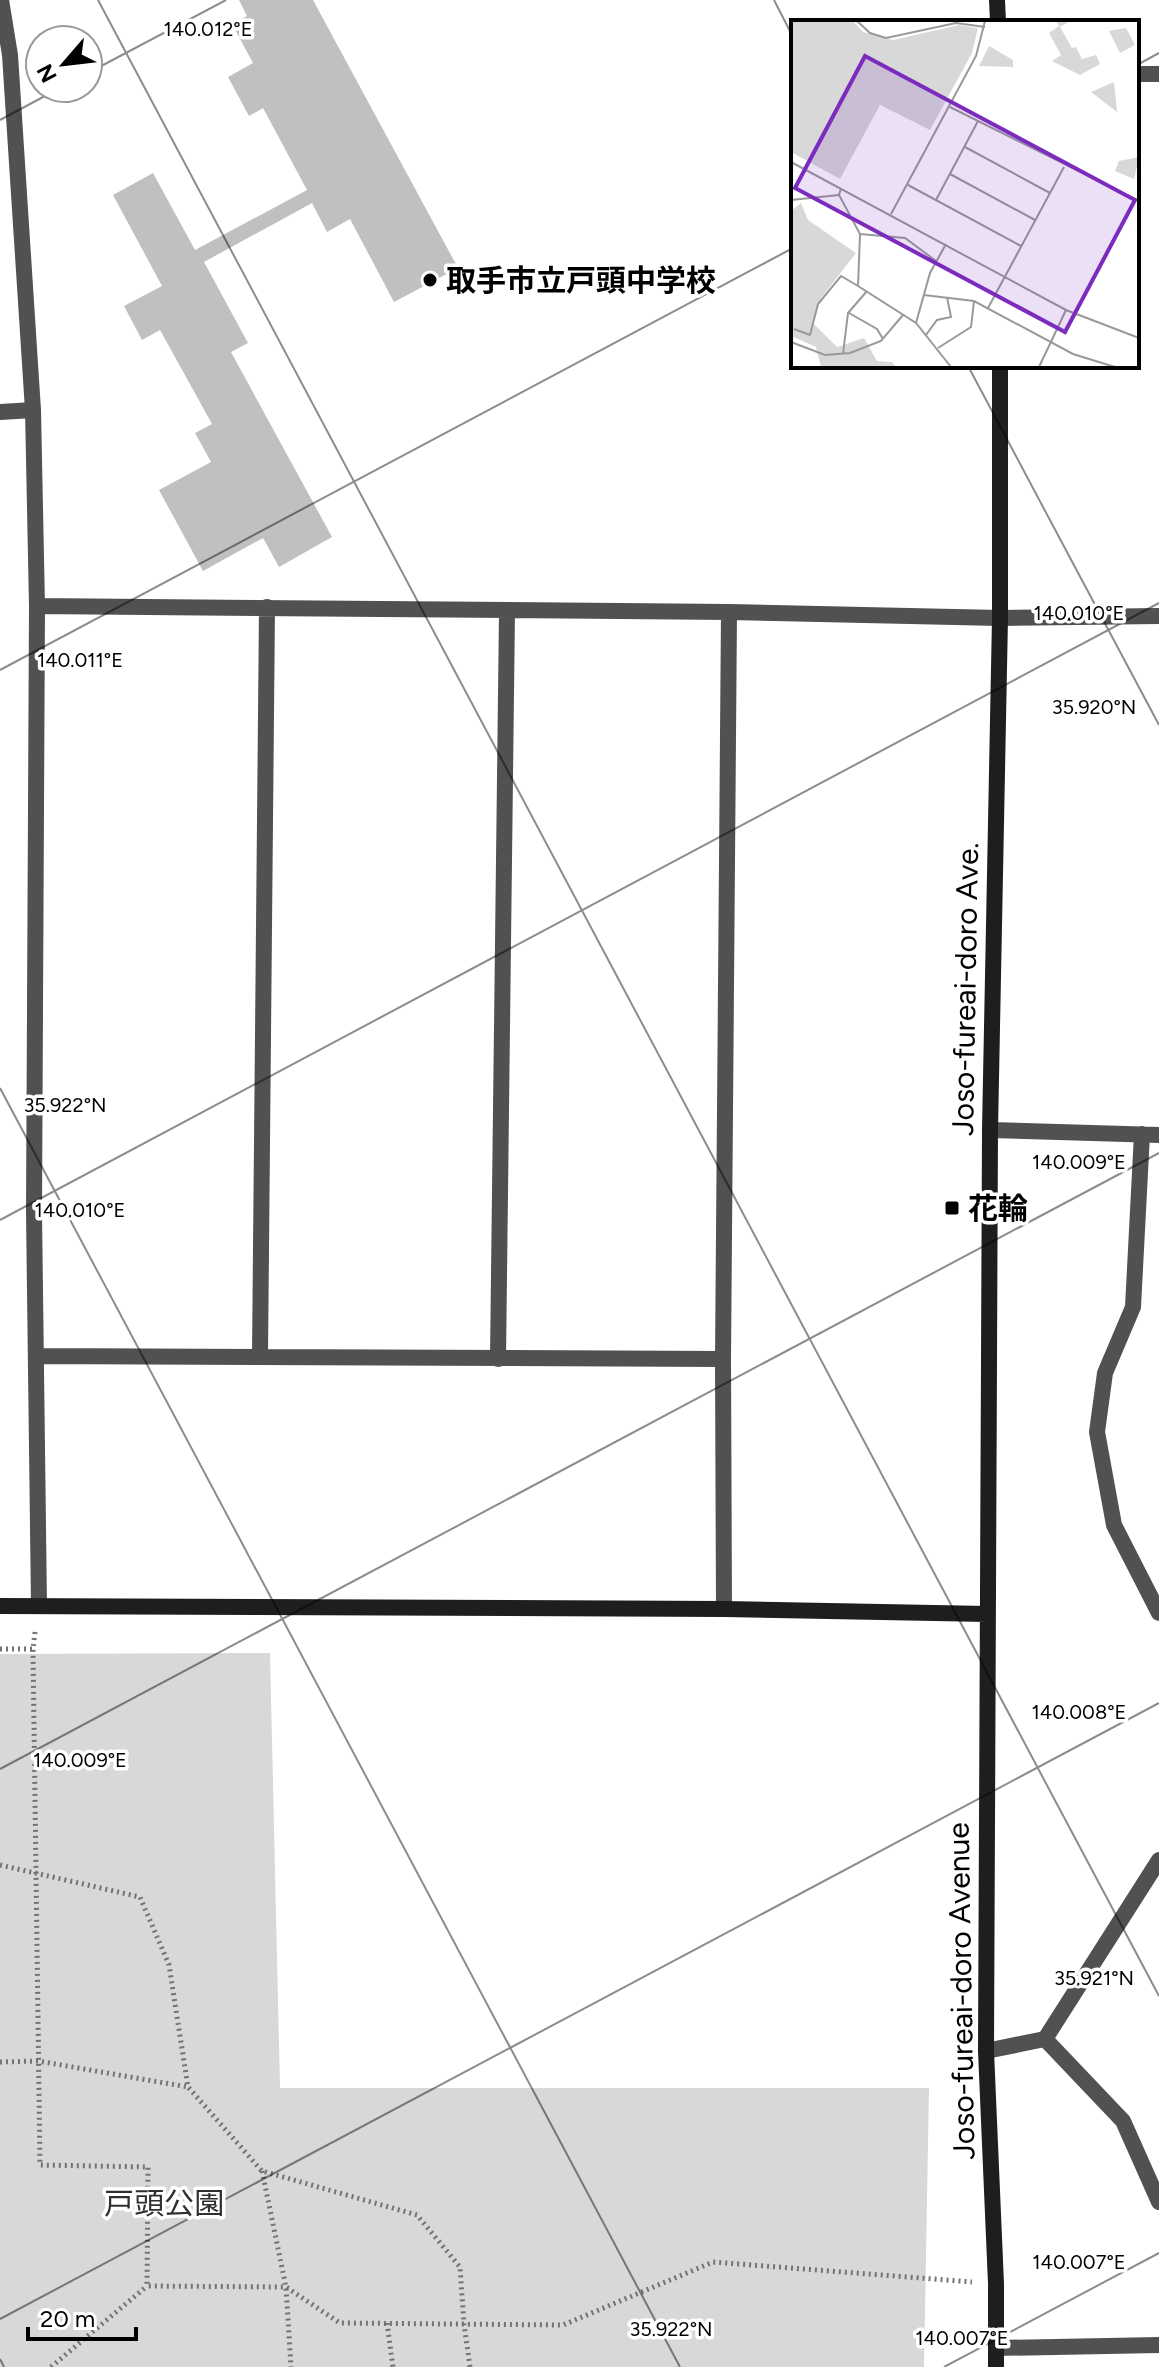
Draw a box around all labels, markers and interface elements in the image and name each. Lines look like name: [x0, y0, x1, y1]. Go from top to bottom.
text: 140.012°E: [163, 17, 253, 41]
inset map: [791, 20, 1139, 368]
north arrow: [24, 24, 104, 104]
text: N: [31, 59, 63, 87]
place label: 取手市立戸頭中学校: [446, 262, 716, 299]
marker: 取手市立戸頭中学校: [421, 271, 439, 289]
text: 140.010°E: [1034, 601, 1124, 625]
text: 140.011°E: [37, 648, 123, 672]
text: 35.920°N: [1052, 695, 1136, 719]
street label: Joso-fureai-doro Ave.: [944, 842, 986, 1136]
text: 35.922°N: [23, 1093, 107, 1117]
text: 140.009°E: [1032, 1150, 1126, 1174]
place label: 花輪: [968, 1190, 1028, 1227]
text: 140.010°E: [35, 1198, 125, 1222]
marker: 花輪: [943, 1199, 961, 1217]
text: 140.008°E: [1032, 1700, 1126, 1724]
text: 140.009°E: [33, 1748, 127, 1772]
street label: Joso-fureai-doro Avenue: [940, 1822, 982, 2160]
text: 35.921°N: [1054, 1966, 1134, 1990]
park label: 戸頭公園: [104, 2185, 224, 2222]
text: 140.007°E: [1032, 2250, 1126, 2274]
scale bar: [28, 2291, 136, 2341]
text: 20 m: [40, 2304, 95, 2333]
text: 35.922°N: [629, 2317, 713, 2341]
text: 140.007°E: [915, 2326, 1009, 2350]

